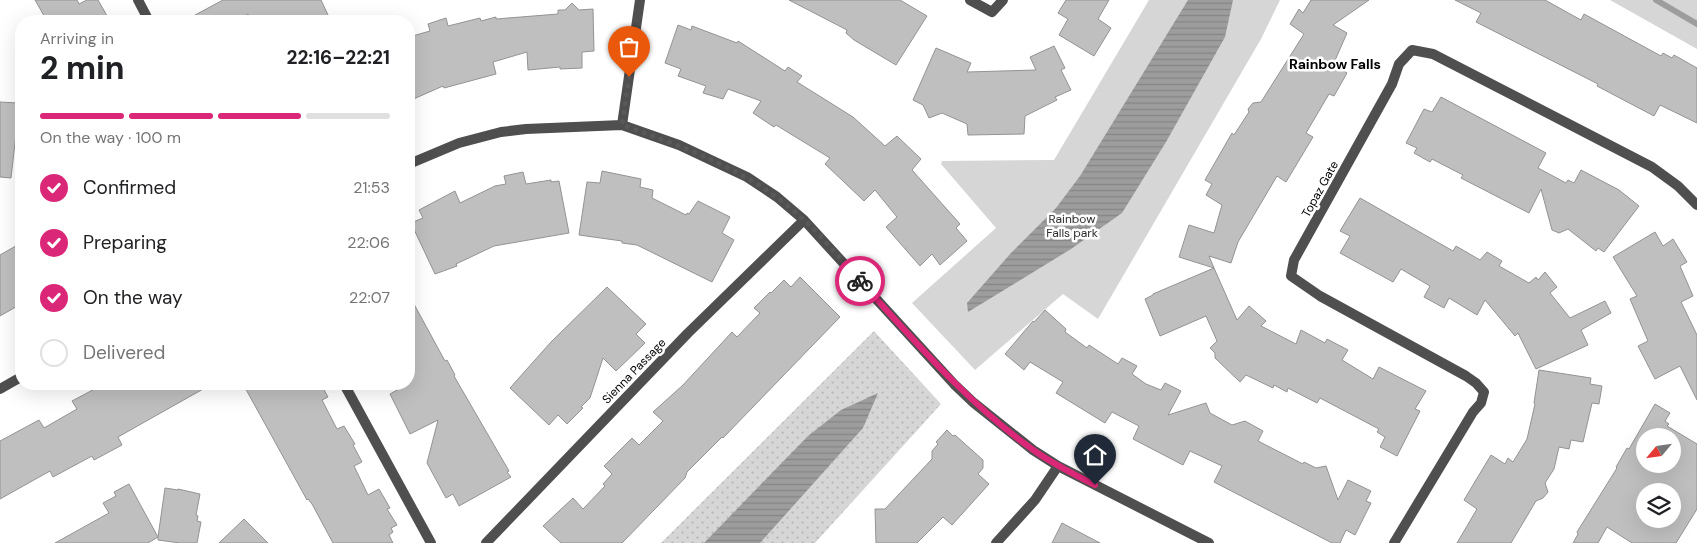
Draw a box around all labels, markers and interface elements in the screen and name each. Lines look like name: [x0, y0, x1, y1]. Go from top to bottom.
pin: [608, 26, 650, 77]
text: Arriving in: [40, 28, 114, 49]
icon: bag: [615, 33, 643, 61]
text: 22:16–22:21: [286, 45, 390, 70]
text: 2 min: [40, 47, 125, 89]
district label: Rainbow Falls: [1289, 55, 1381, 73]
text: On the way · 100 m: [40, 127, 181, 148]
street label: Topaz Gate: [1298, 158, 1342, 220]
icon: check: [40, 174, 68, 202]
text: Confirmed: [83, 175, 176, 200]
text: 21:53: [353, 177, 390, 198]
park label: Rainbow Falls park: [1046, 211, 1098, 241]
icon: check: [40, 229, 68, 257]
text: Preparing: [83, 230, 167, 255]
text: 22:06: [347, 232, 390, 253]
courier: [835, 256, 885, 306]
icon: bike: [846, 267, 874, 295]
icon: check: [40, 284, 68, 312]
text: On the way: [83, 285, 183, 310]
text: 22:07: [349, 287, 390, 308]
street label: Sienna Passage: [599, 335, 669, 407]
text: Delivered: [83, 340, 165, 365]
north arrow: [1636, 428, 1681, 472]
map controls: [1636, 428, 1681, 528]
pin: [1074, 434, 1116, 485]
icon: home: [1081, 441, 1109, 469]
button: layers: [1636, 483, 1681, 528]

